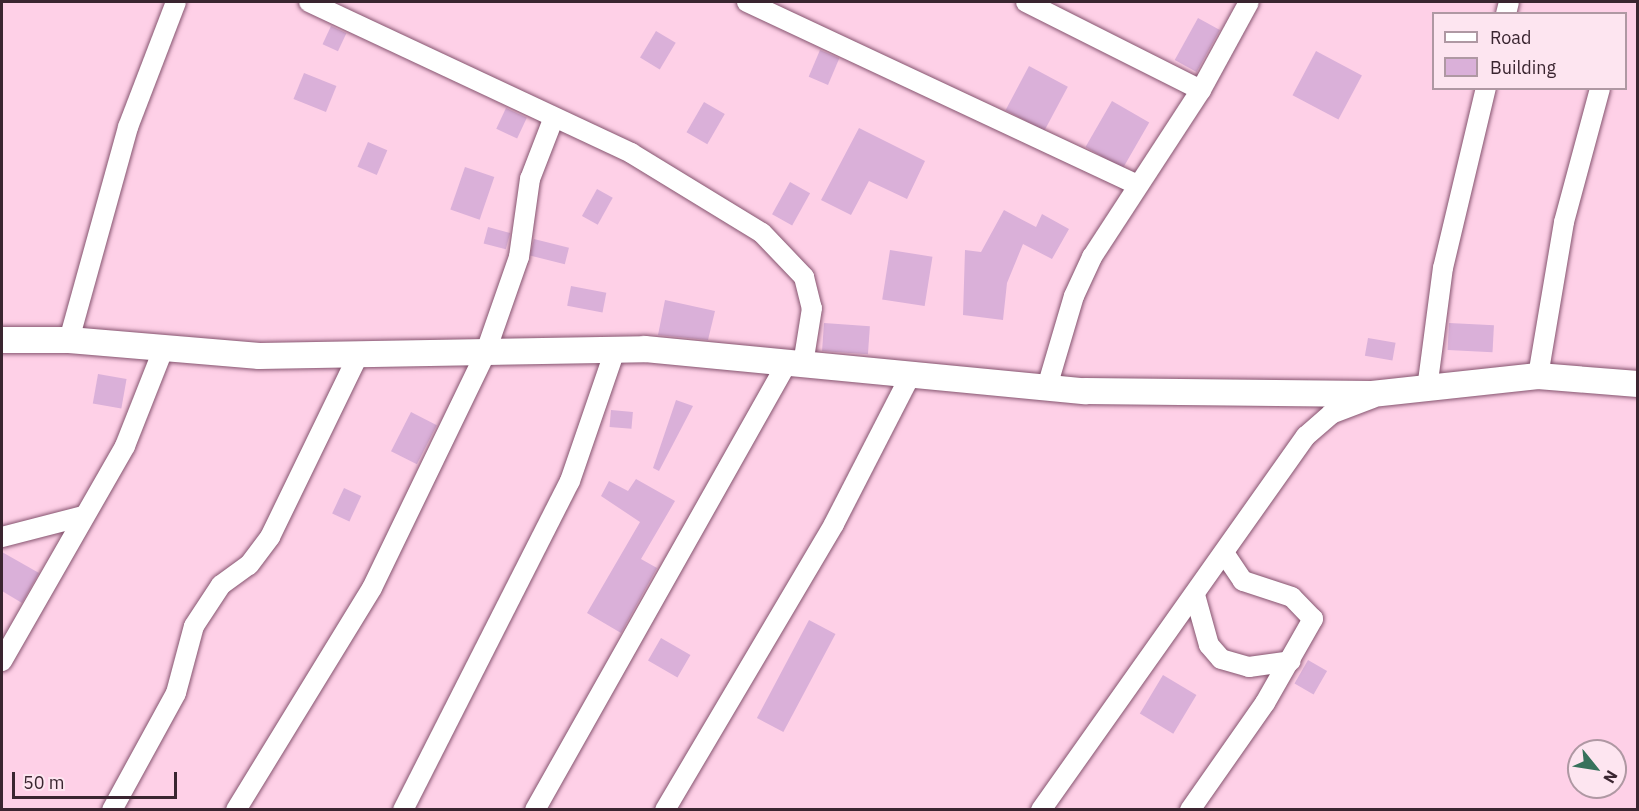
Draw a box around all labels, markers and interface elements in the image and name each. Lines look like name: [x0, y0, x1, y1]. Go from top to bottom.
legend: [1432, 12, 1627, 90]
text: Road: [1490, 26, 1531, 49]
text: Building: [1490, 56, 1556, 79]
north arrow: [1567, 739, 1627, 799]
scale bar: [15, 760, 180, 798]
text: N: [1599, 767, 1622, 787]
text: 50 m: [23, 771, 65, 794]

